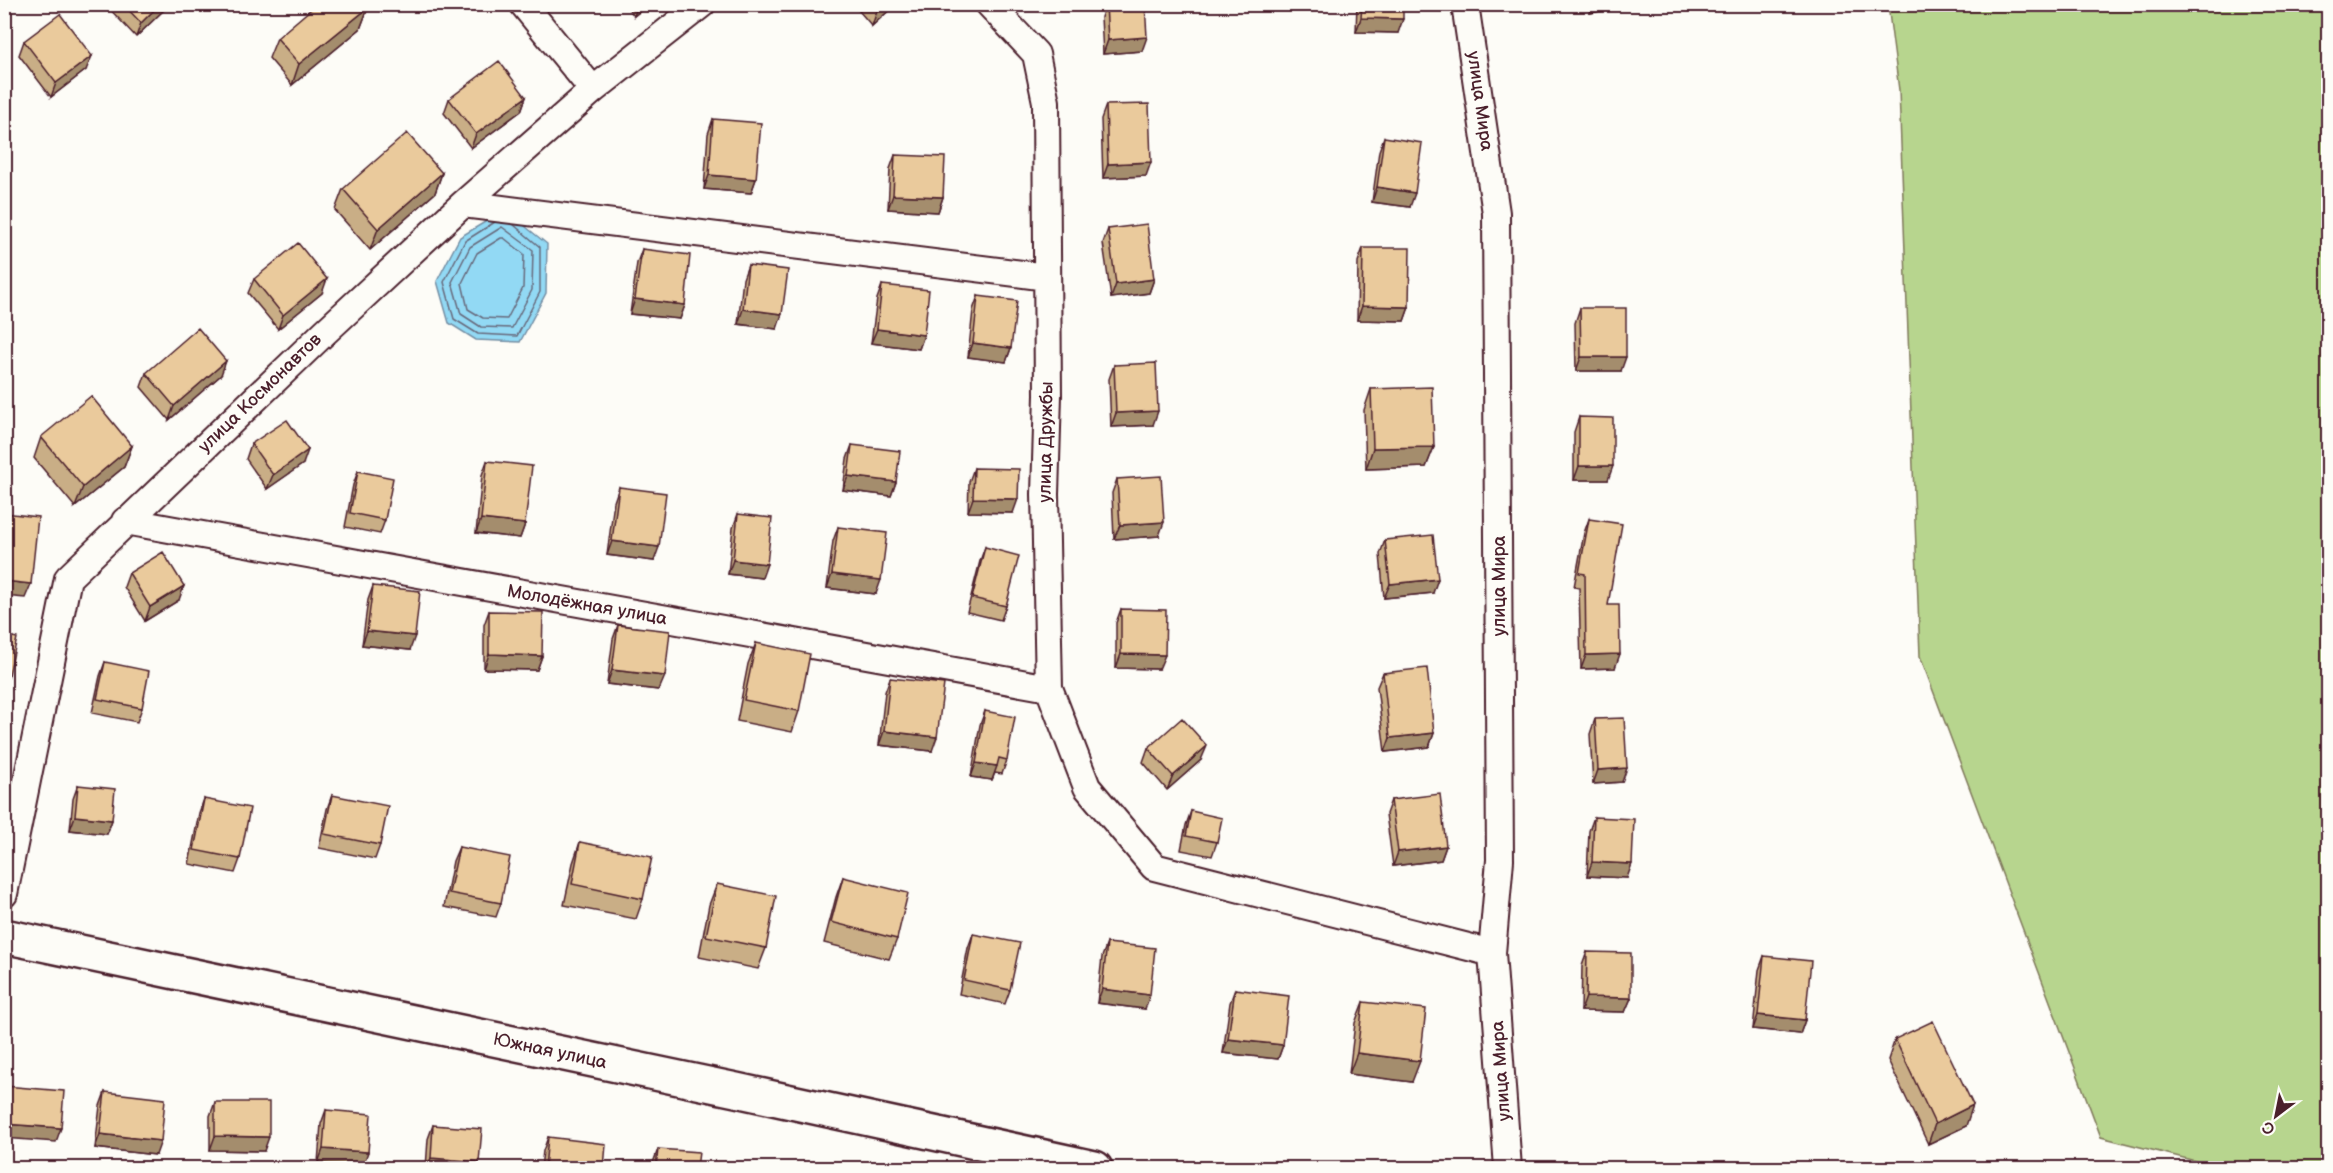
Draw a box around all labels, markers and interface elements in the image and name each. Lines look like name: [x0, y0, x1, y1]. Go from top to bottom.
street label: улица Мира: [1463, 50, 1497, 153]
street label: улица Космонавтов: [194, 328, 326, 457]
street label: улица Дружбы: [1034, 381, 1058, 503]
street label: улица Мира: [1489, 535, 1510, 636]
street label: Молодёжная улица: [505, 581, 669, 629]
street label: улица Мира: [1487, 1020, 1515, 1122]
street label: Южная улица: [491, 1029, 609, 1073]
north arrow: [2246, 1086, 2306, 1146]
text: С: [2259, 1116, 2279, 1138]

